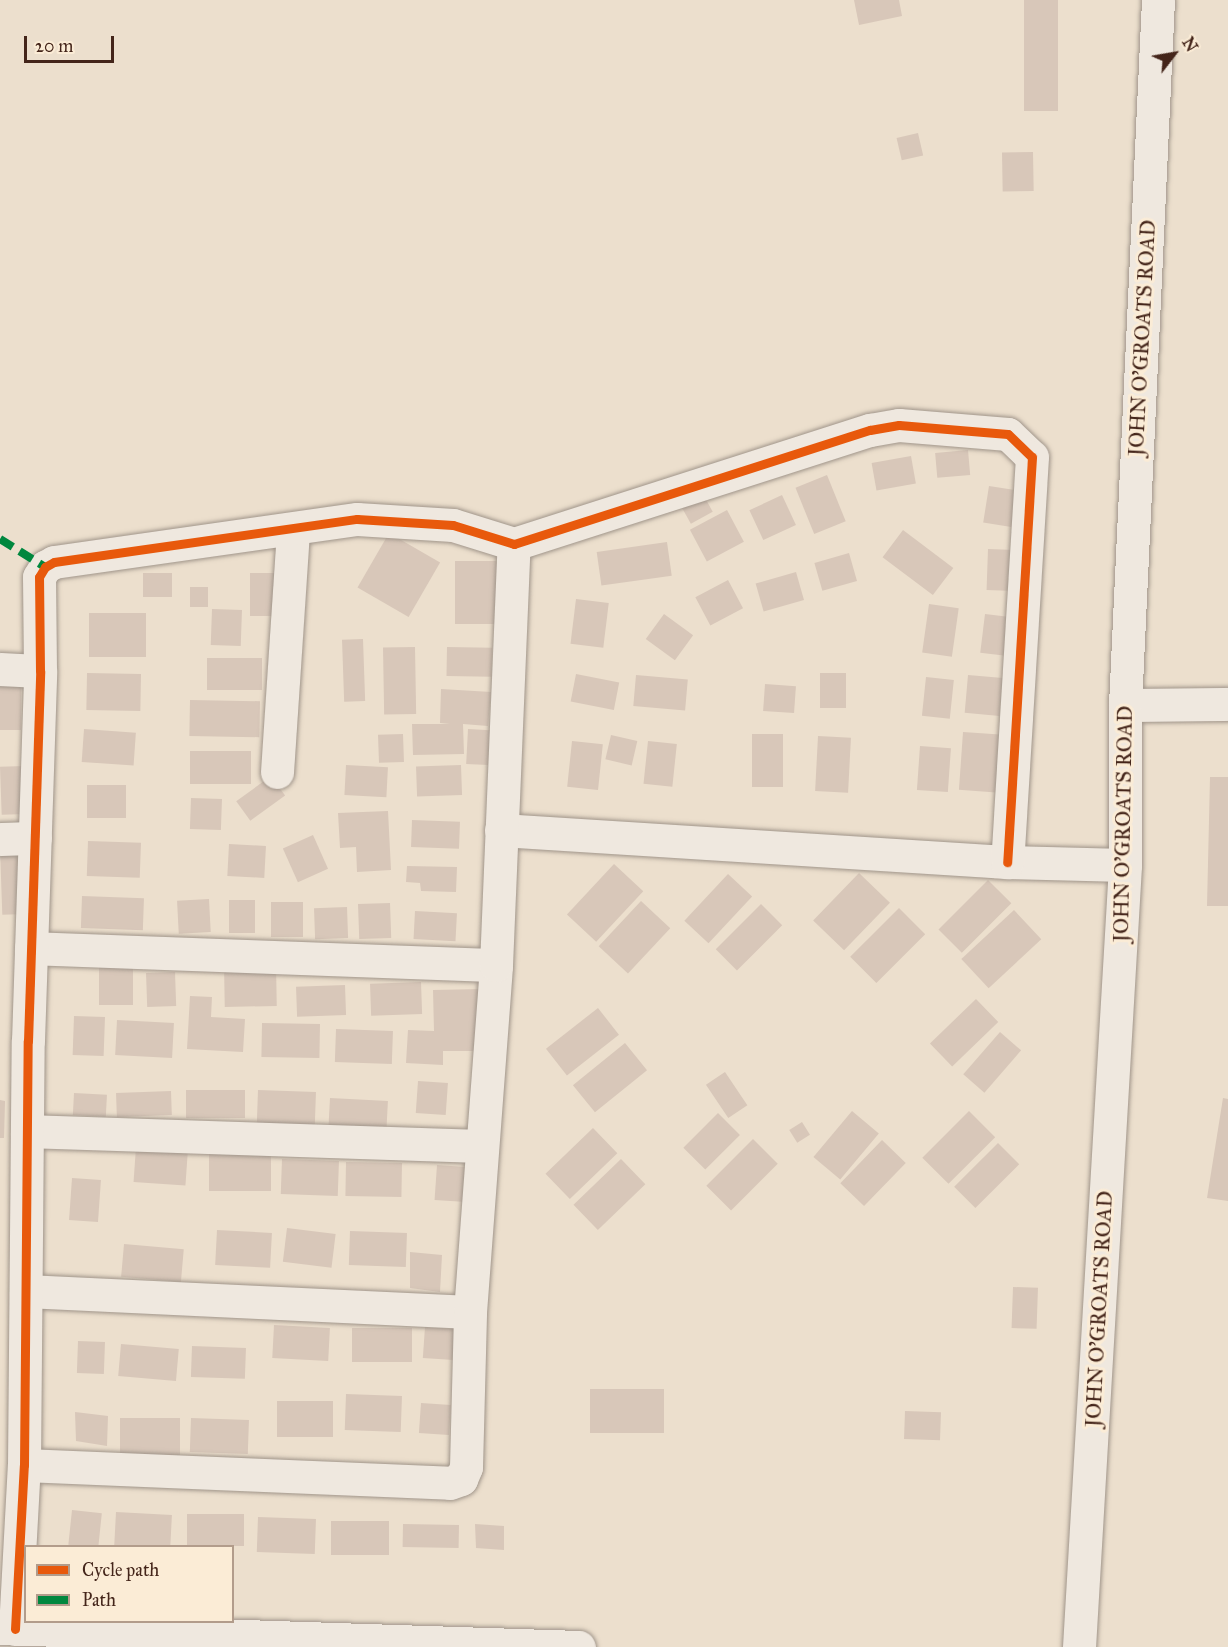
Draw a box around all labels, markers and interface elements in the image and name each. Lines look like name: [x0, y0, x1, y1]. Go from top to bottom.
scale bar: [27, 24, 117, 62]
north arrow: [1144, 24, 1204, 84]
text: N: [1178, 34, 1201, 55]
text: 20 m: [35, 35, 73, 57]
street label: JOHN O'GROATS ROAD: [1123, 219, 1161, 457]
street label: JOHN O'GROATS ROAD: [1108, 706, 1138, 942]
street label: JOHN O'GROATS ROAD: [1080, 1190, 1118, 1428]
legend: [24, 1545, 234, 1623]
text: Cycle path: [82, 1559, 159, 1581]
text: Path: [82, 1589, 116, 1611]

